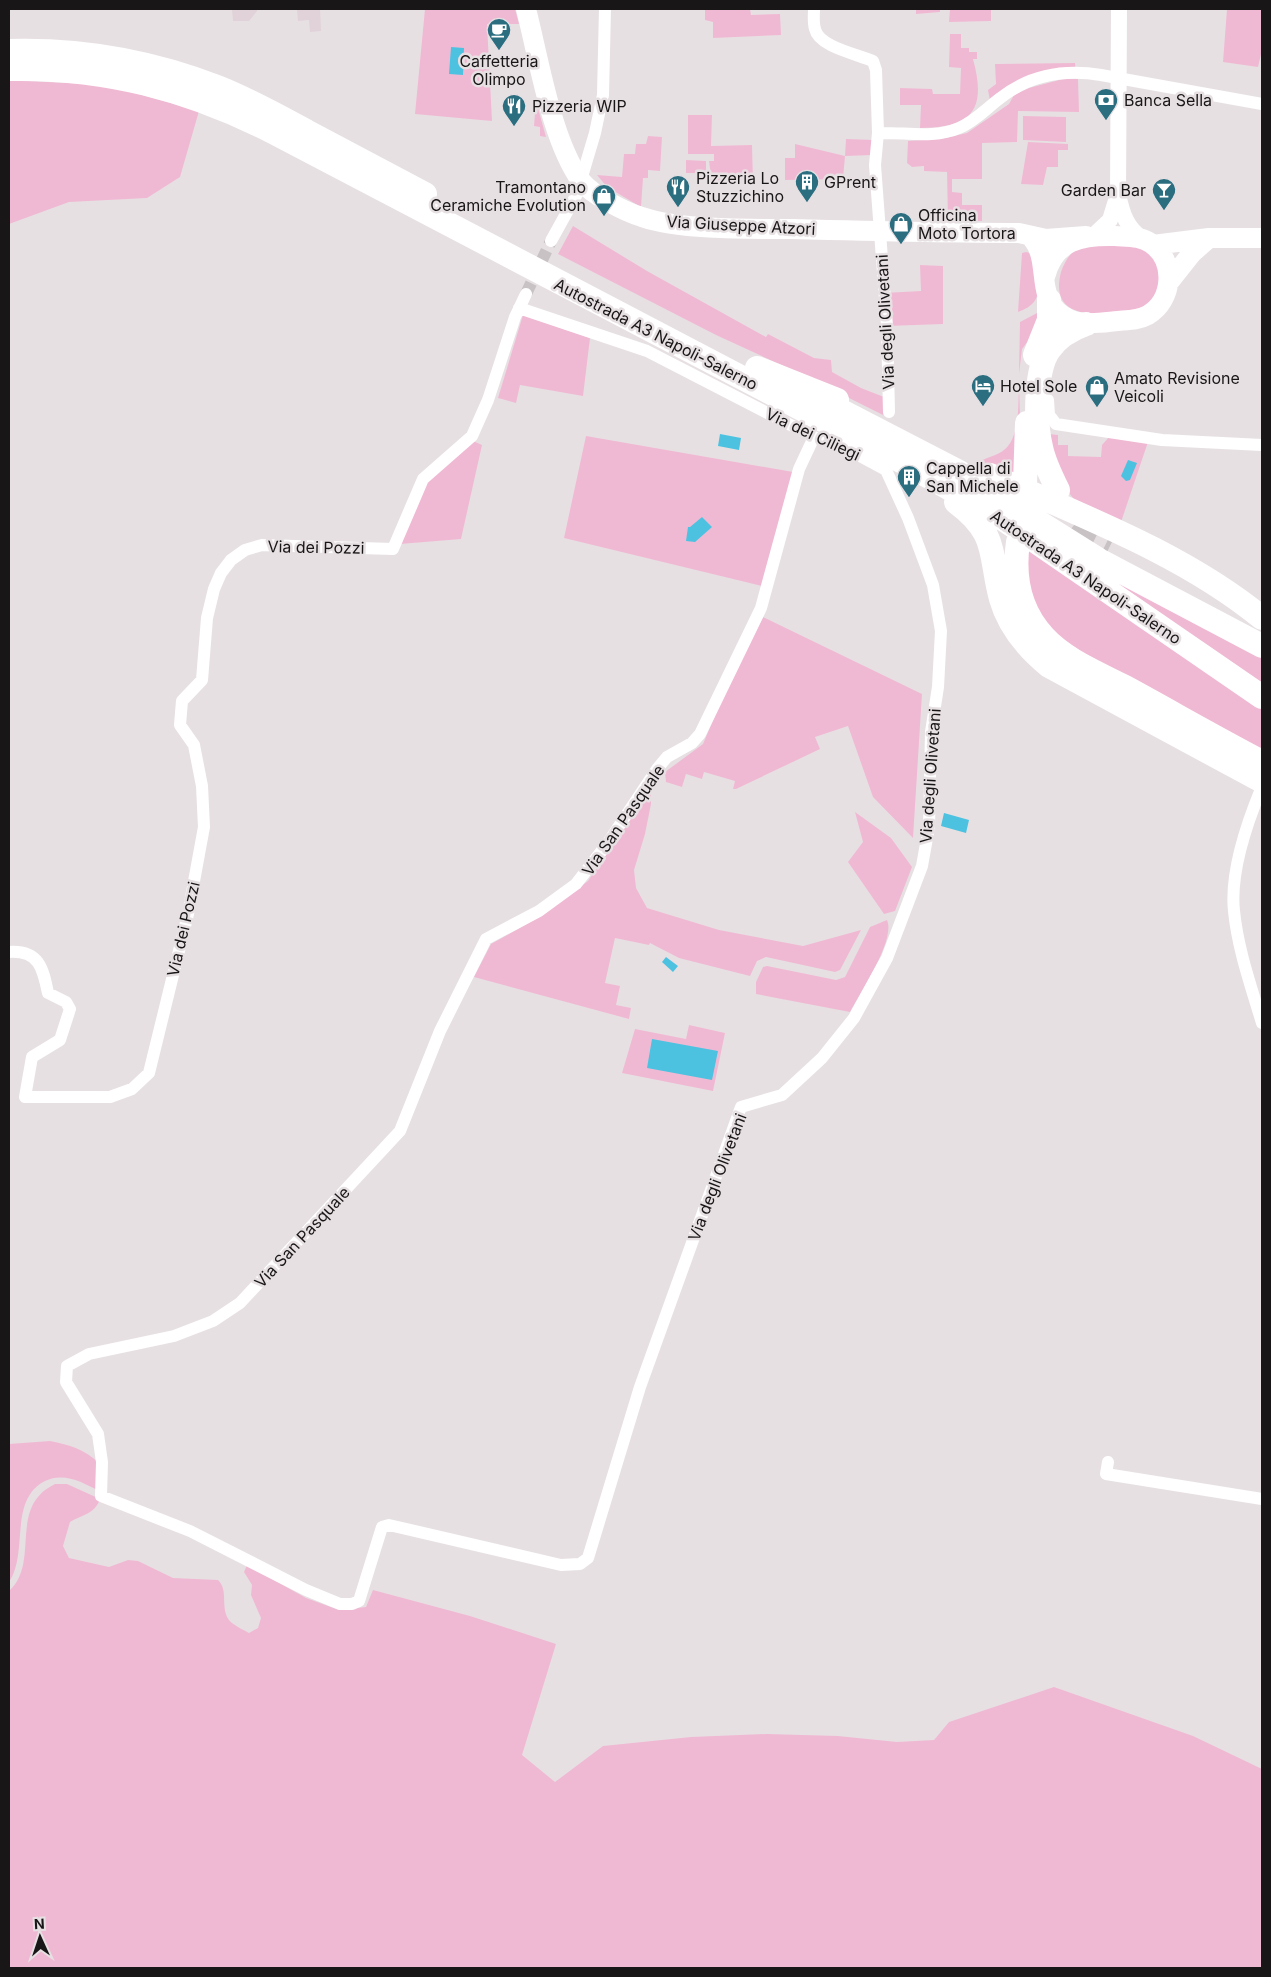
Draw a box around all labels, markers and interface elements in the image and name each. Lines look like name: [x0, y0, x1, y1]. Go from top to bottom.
cafe icon: Caffetteria Olimpo: [486, 17, 512, 51]
place label: Caffetteria Olimpo: [459, 51, 539, 89]
bank icon: Banca Sella: [1093, 87, 1119, 121]
place label: Banca Sella: [1124, 90, 1212, 110]
restaurant icon: Pizzeria WIP: [501, 93, 527, 127]
place label: Pizzeria WIP: [532, 96, 627, 116]
place label: Pizzeria Lo Stuzzichino: [696, 168, 784, 206]
building icon: GPrent: [794, 169, 820, 203]
place label: GPrent: [824, 172, 876, 192]
restaurant icon: Pizzeria Lo Stuzzichino: [665, 174, 691, 208]
place label: Tramontano Ceramiche Evolution: [430, 177, 586, 215]
bar icon: Garden Bar: [1151, 177, 1177, 211]
place label: Garden Bar: [1061, 180, 1146, 200]
shop icon: Tramontano Ceramiche Evolution: [591, 183, 617, 217]
place label: Officina Moto Tortora: [918, 205, 1016, 243]
street label: Via Giuseppe Atzori: [666, 211, 816, 239]
shop icon: Officina Moto Tortora: [888, 211, 914, 245]
street label: Via degli Olivetani: [871, 254, 899, 390]
street label: Autostrada A3 Napoli-Salerno: [551, 274, 761, 394]
place label: Amato Revisione Veicoli: [1114, 368, 1240, 406]
hotel icon: Hotel Sole: [970, 373, 996, 407]
shop icon: Amato Revisione Veicoli: [1084, 374, 1110, 408]
place label: Hotel Sole: [1000, 376, 1077, 396]
street label: Via dei Ciliegi: [762, 403, 864, 465]
place label: Cappella di San Michele: [926, 458, 1019, 496]
building icon: Cappella di San Michele: [896, 464, 922, 498]
street label: Autostrada A3 Napoli-Salerno: [987, 506, 1185, 648]
street label: Via dei Pozzi: [267, 536, 365, 558]
street label: Via degli Olivetani: [915, 708, 945, 844]
street label: Via San Pasquale: [577, 761, 669, 879]
street label: Via dei Pozzi: [162, 880, 204, 978]
street label: Via degli Olivetani: [683, 1110, 751, 1244]
street label: Via San Pasquale: [250, 1182, 354, 1292]
north arrow: [15, 1912, 65, 1962]
text: N: [34, 1915, 45, 1932]

